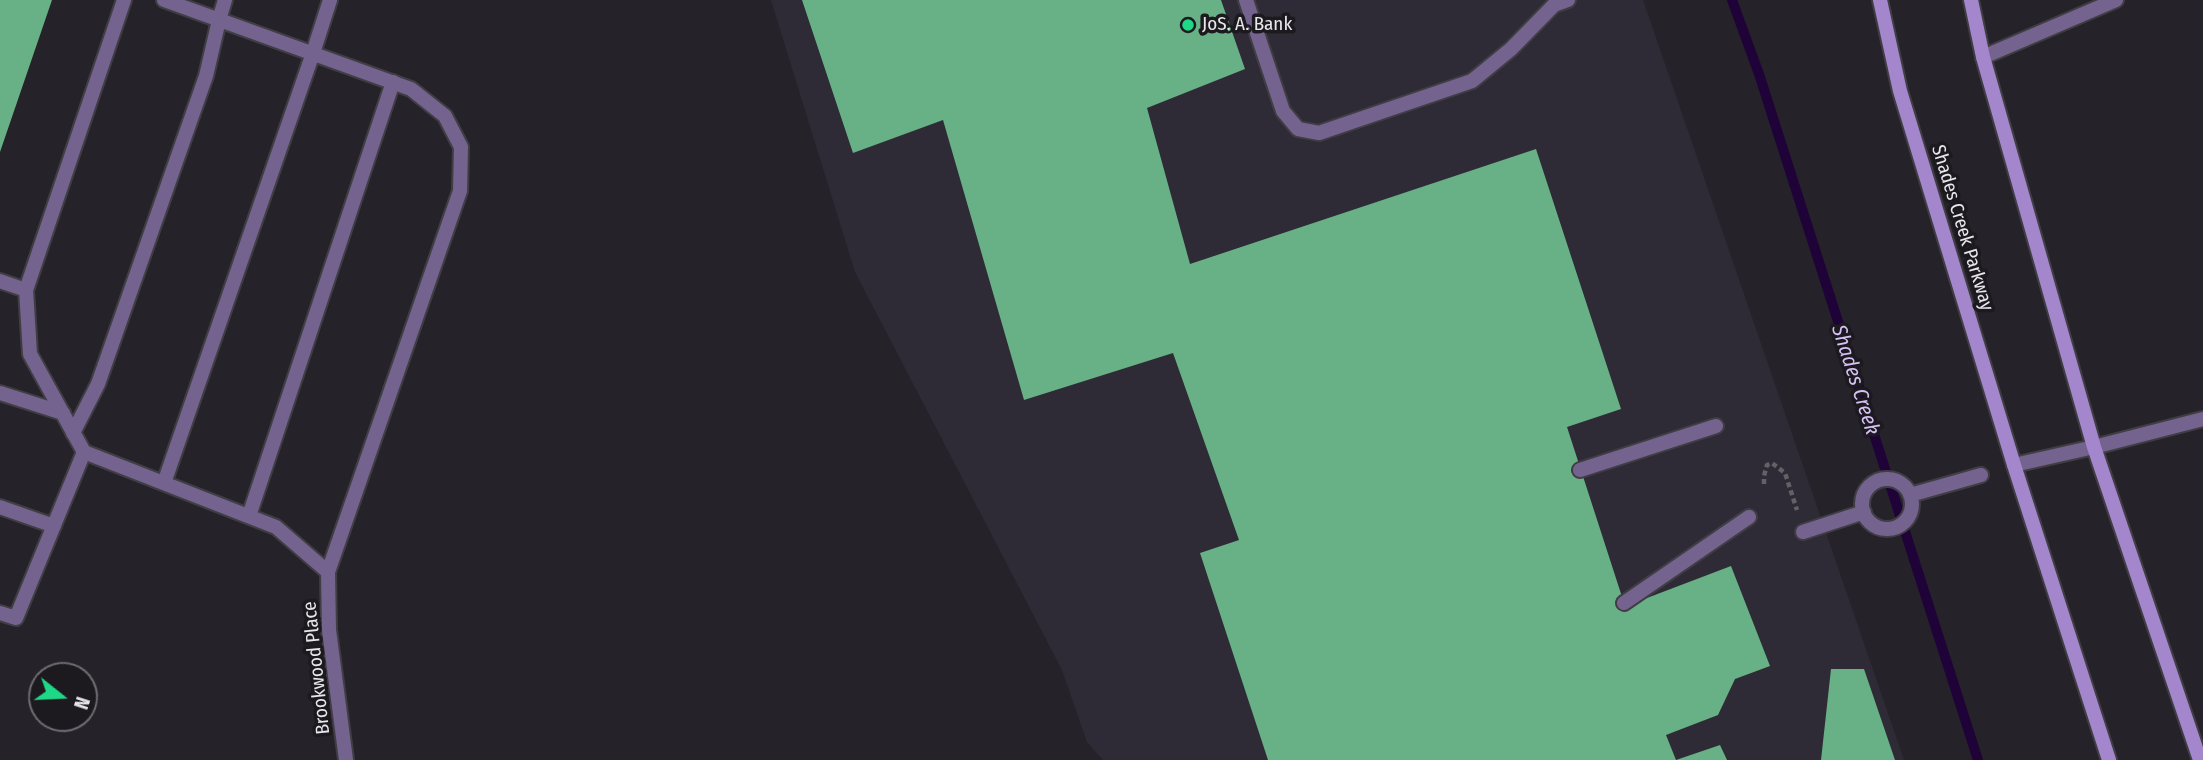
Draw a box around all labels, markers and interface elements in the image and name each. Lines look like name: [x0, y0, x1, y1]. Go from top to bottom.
place label: JoS. A. Bank: [1202, 14, 1292, 36]
marker: JoS. A. Bank: [1180, 17, 1196, 33]
street label: Shades Creek Parkway: [1926, 142, 1998, 314]
water label: Shades Creek: [1825, 322, 1885, 438]
street label: Brookwood Place: [299, 600, 335, 736]
north arrow: [28, 662, 98, 732]
text: N: [69, 694, 94, 712]

